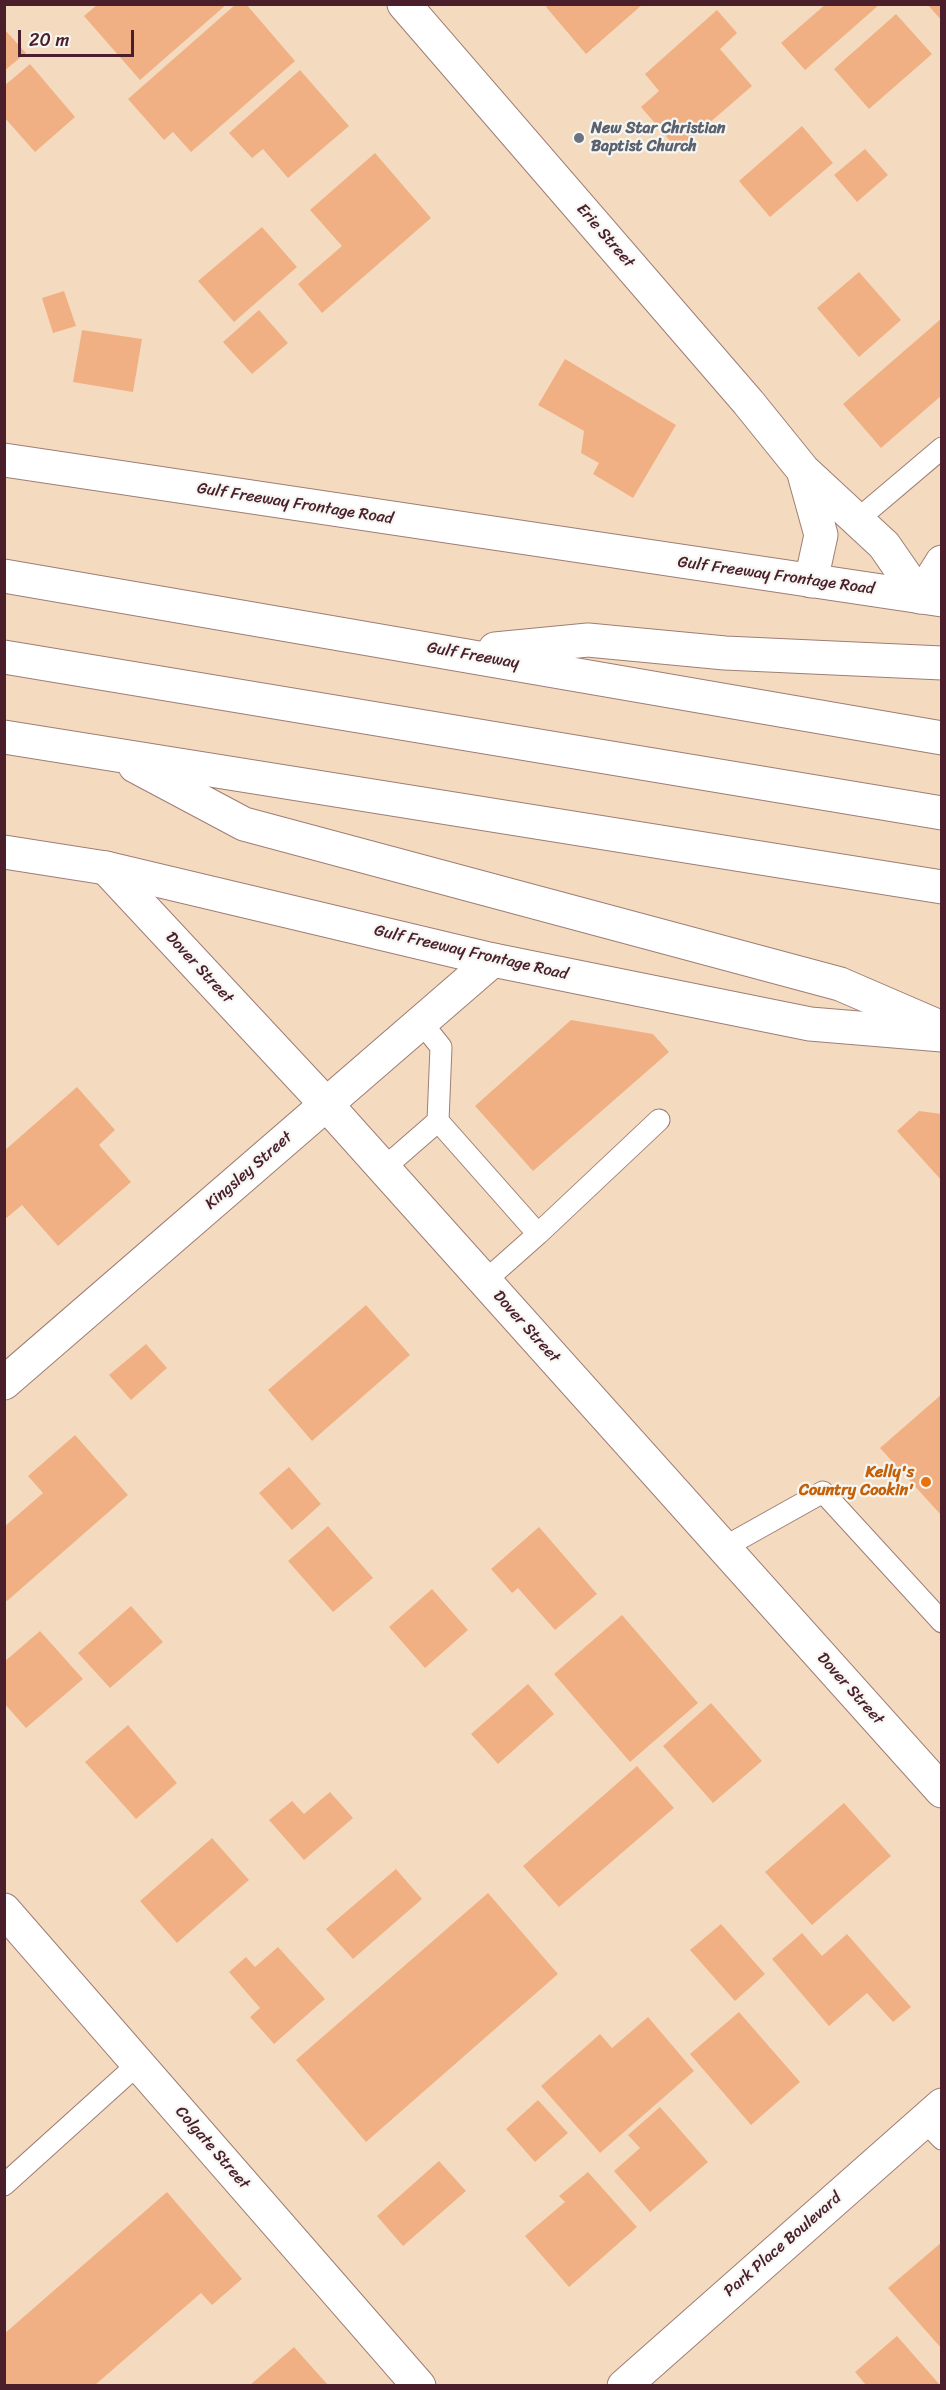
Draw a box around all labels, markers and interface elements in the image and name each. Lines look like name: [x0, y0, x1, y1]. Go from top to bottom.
scale bar: [21, 18, 136, 56]
text: 20 m: [29, 24, 69, 56]
place label: New Star Christian Baptist Church: [591, 119, 725, 157]
marker: New Star Christian Baptist Church: [572, 131, 586, 145]
street label: Erie Street: [572, 200, 638, 272]
street label: Gulf Freeway Frontage Road: [196, 479, 394, 529]
street label: Gulf Freeway Frontage Road: [677, 553, 875, 599]
street label: Gulf Freeway: [425, 638, 521, 674]
street label: Gulf Freeway Frontage Road: [372, 921, 570, 985]
street label: Dover Street: [161, 928, 237, 1008]
street label: Kingsley Street: [202, 1128, 296, 1214]
street label: Dover Street: [489, 1287, 563, 1367]
place label: Kelly's Country Cookin': [799, 1463, 914, 1501]
marker: Kelly's Country Cookin': [919, 1475, 933, 1489]
street label: Dover Street: [813, 1649, 887, 1729]
street label: Colgate Street: [171, 2103, 253, 2193]
street label: Park Place Boulevard: [720, 2189, 846, 2301]

